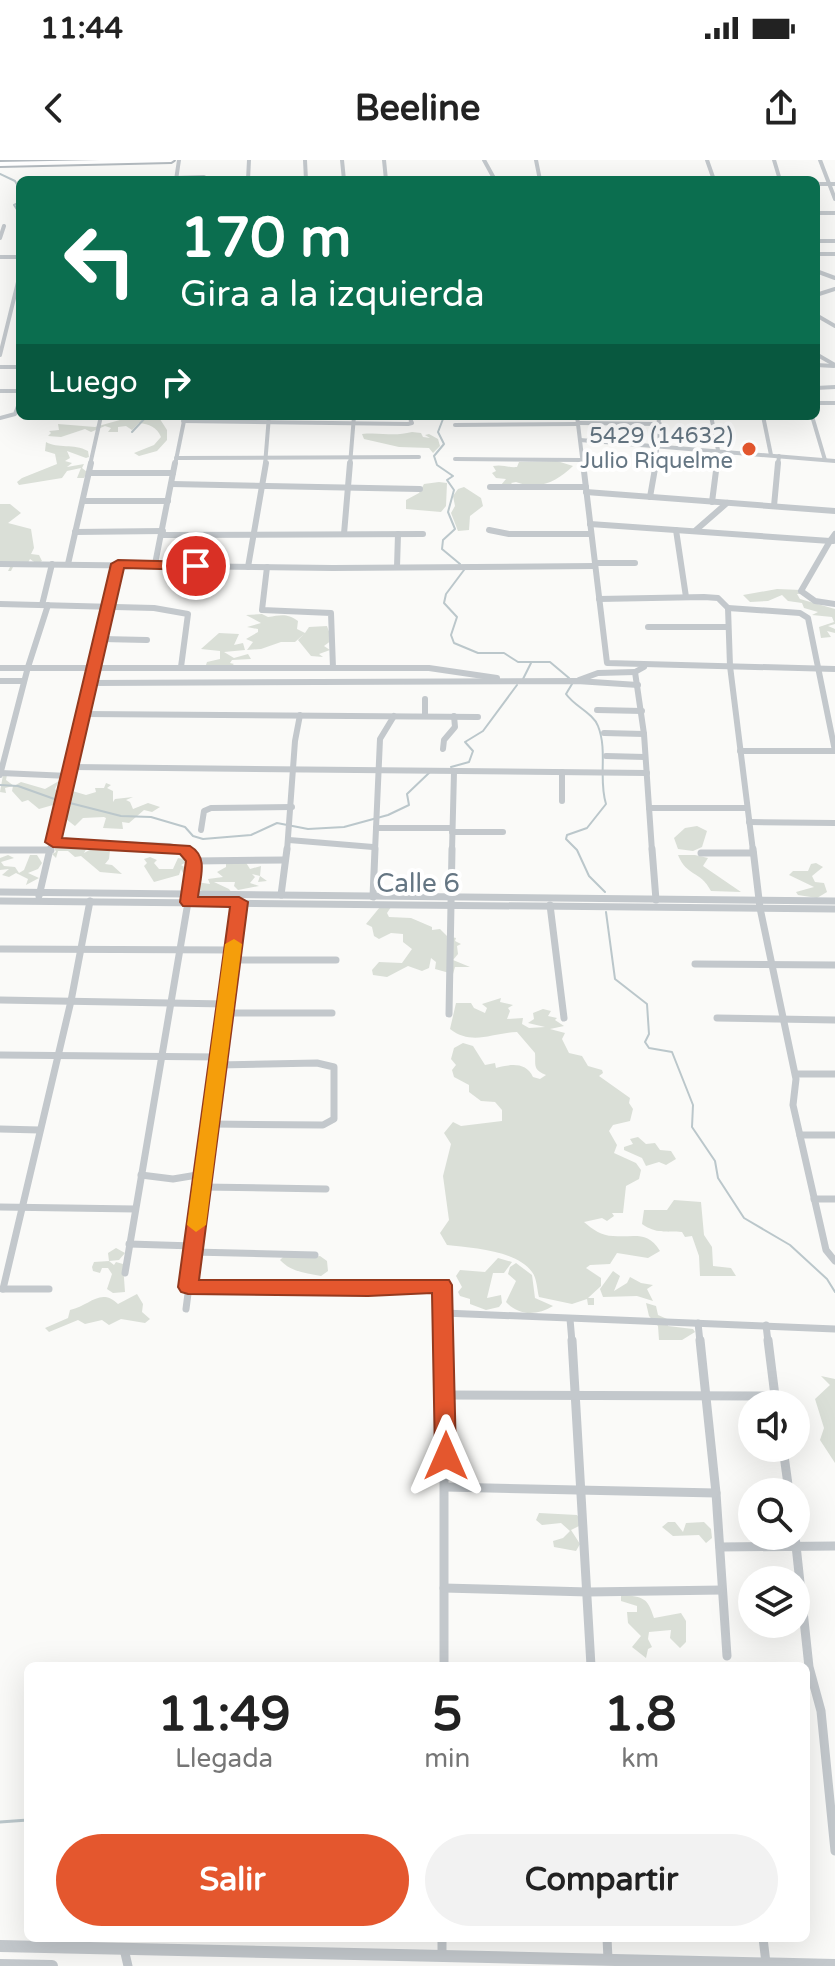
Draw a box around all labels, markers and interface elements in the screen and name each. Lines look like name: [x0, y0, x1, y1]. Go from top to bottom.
text: 11:44: [40, 10, 123, 47]
icon: back: [32, 86, 76, 130]
icon: share: [759, 86, 803, 130]
text: Beeline: [355, 87, 480, 130]
text: 170 m: [180, 205, 351, 272]
icon: left: [48, 208, 152, 312]
text: Gira a la izquierda: [180, 273, 485, 316]
icon: right: [154, 360, 198, 404]
text: Luego: [48, 364, 138, 401]
place label: 5429 (14632) Julio Riquelme: [580, 423, 733, 474]
marker: 5429 (14632) Julio Riquelme: [740, 440, 758, 458]
pin: [162, 532, 230, 600]
icon: arrive: [174, 544, 218, 588]
street label: Calle 6: [376, 868, 460, 899]
map controls: [738, 1390, 810, 1638]
button: sound: [738, 1390, 810, 1462]
position arrow: [404, 1414, 488, 1498]
button: search: [738, 1478, 810, 1550]
button: layers: [738, 1566, 810, 1638]
text: 11:49: [158, 1686, 291, 1744]
text: 5: [432, 1686, 462, 1744]
text: 1.8: [604, 1686, 676, 1744]
text: Llegada: [175, 1743, 273, 1774]
text: min: [424, 1743, 470, 1774]
text: km: [621, 1743, 659, 1774]
button: Salir: [56, 1834, 409, 1926]
button: Compartir: [425, 1834, 778, 1926]

